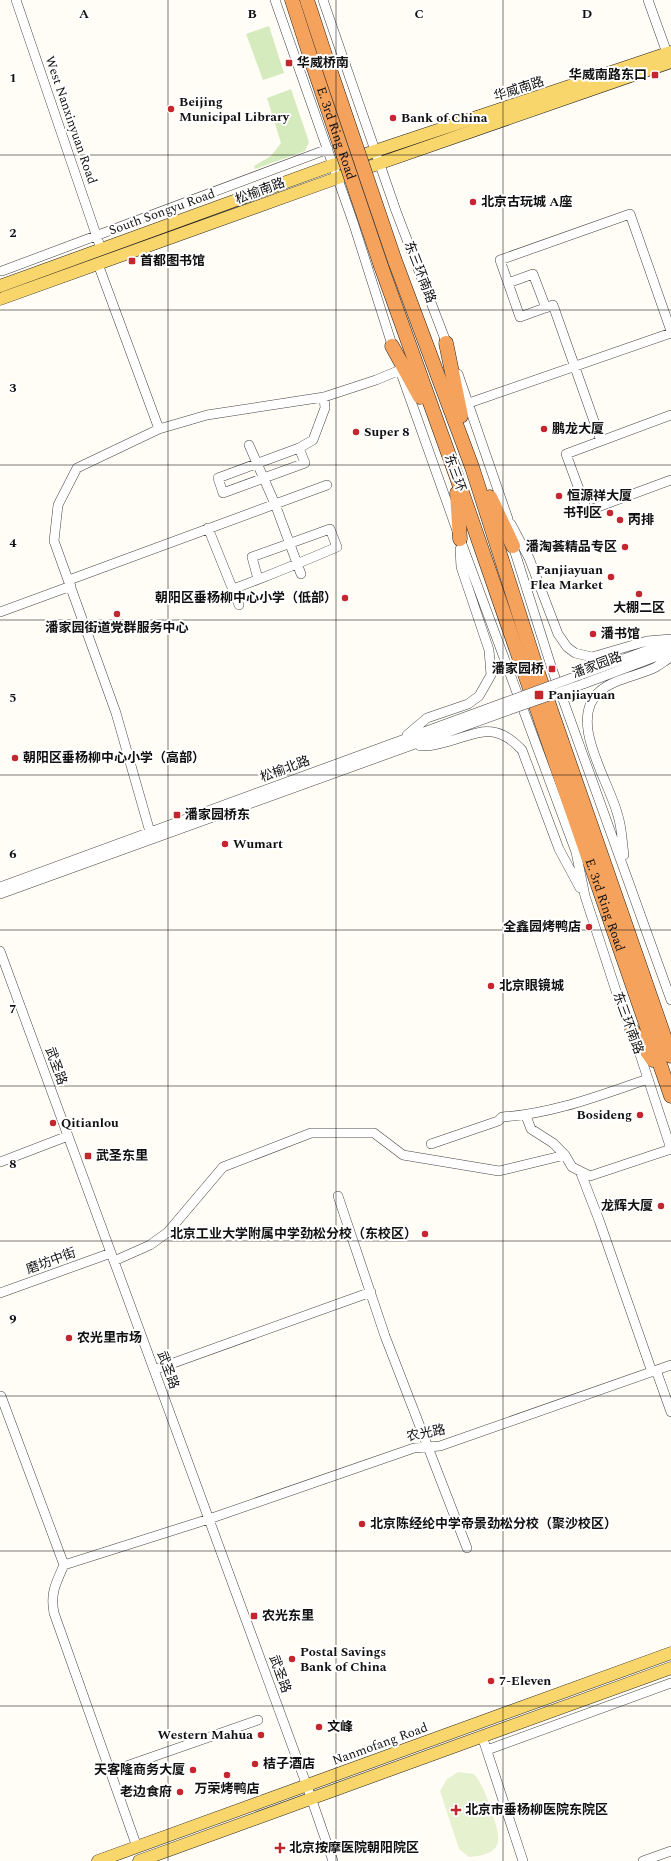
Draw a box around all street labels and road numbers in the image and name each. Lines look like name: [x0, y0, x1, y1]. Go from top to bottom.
street label: West Nanxinyuan Road: [40, 53, 102, 187]
street label: 华威南路: [491, 71, 547, 107]
street label: E. 3rd Ring Road: [311, 84, 361, 182]
street label: 松榆南路: [232, 173, 288, 209]
street label: South Songyu Road: [106, 183, 218, 241]
street label: 东三环南路: [399, 238, 441, 306]
street label: 东三环: [439, 451, 471, 495]
street label: 潘家园路: [569, 647, 625, 683]
street label: 松榆北路: [257, 751, 313, 787]
street label: E. 3rd Ring Road: [580, 856, 630, 954]
street label: 东三环南路: [607, 989, 649, 1057]
street label: 武圣路: [40, 1044, 72, 1088]
street label: 磨坊中街: [23, 1243, 79, 1279]
street label: 武圣路: [152, 1348, 184, 1392]
street label: 农光路: [405, 1419, 447, 1447]
street label: 武圣路: [264, 1652, 296, 1696]
street label: Nanmofang Road: [329, 1717, 431, 1771]

